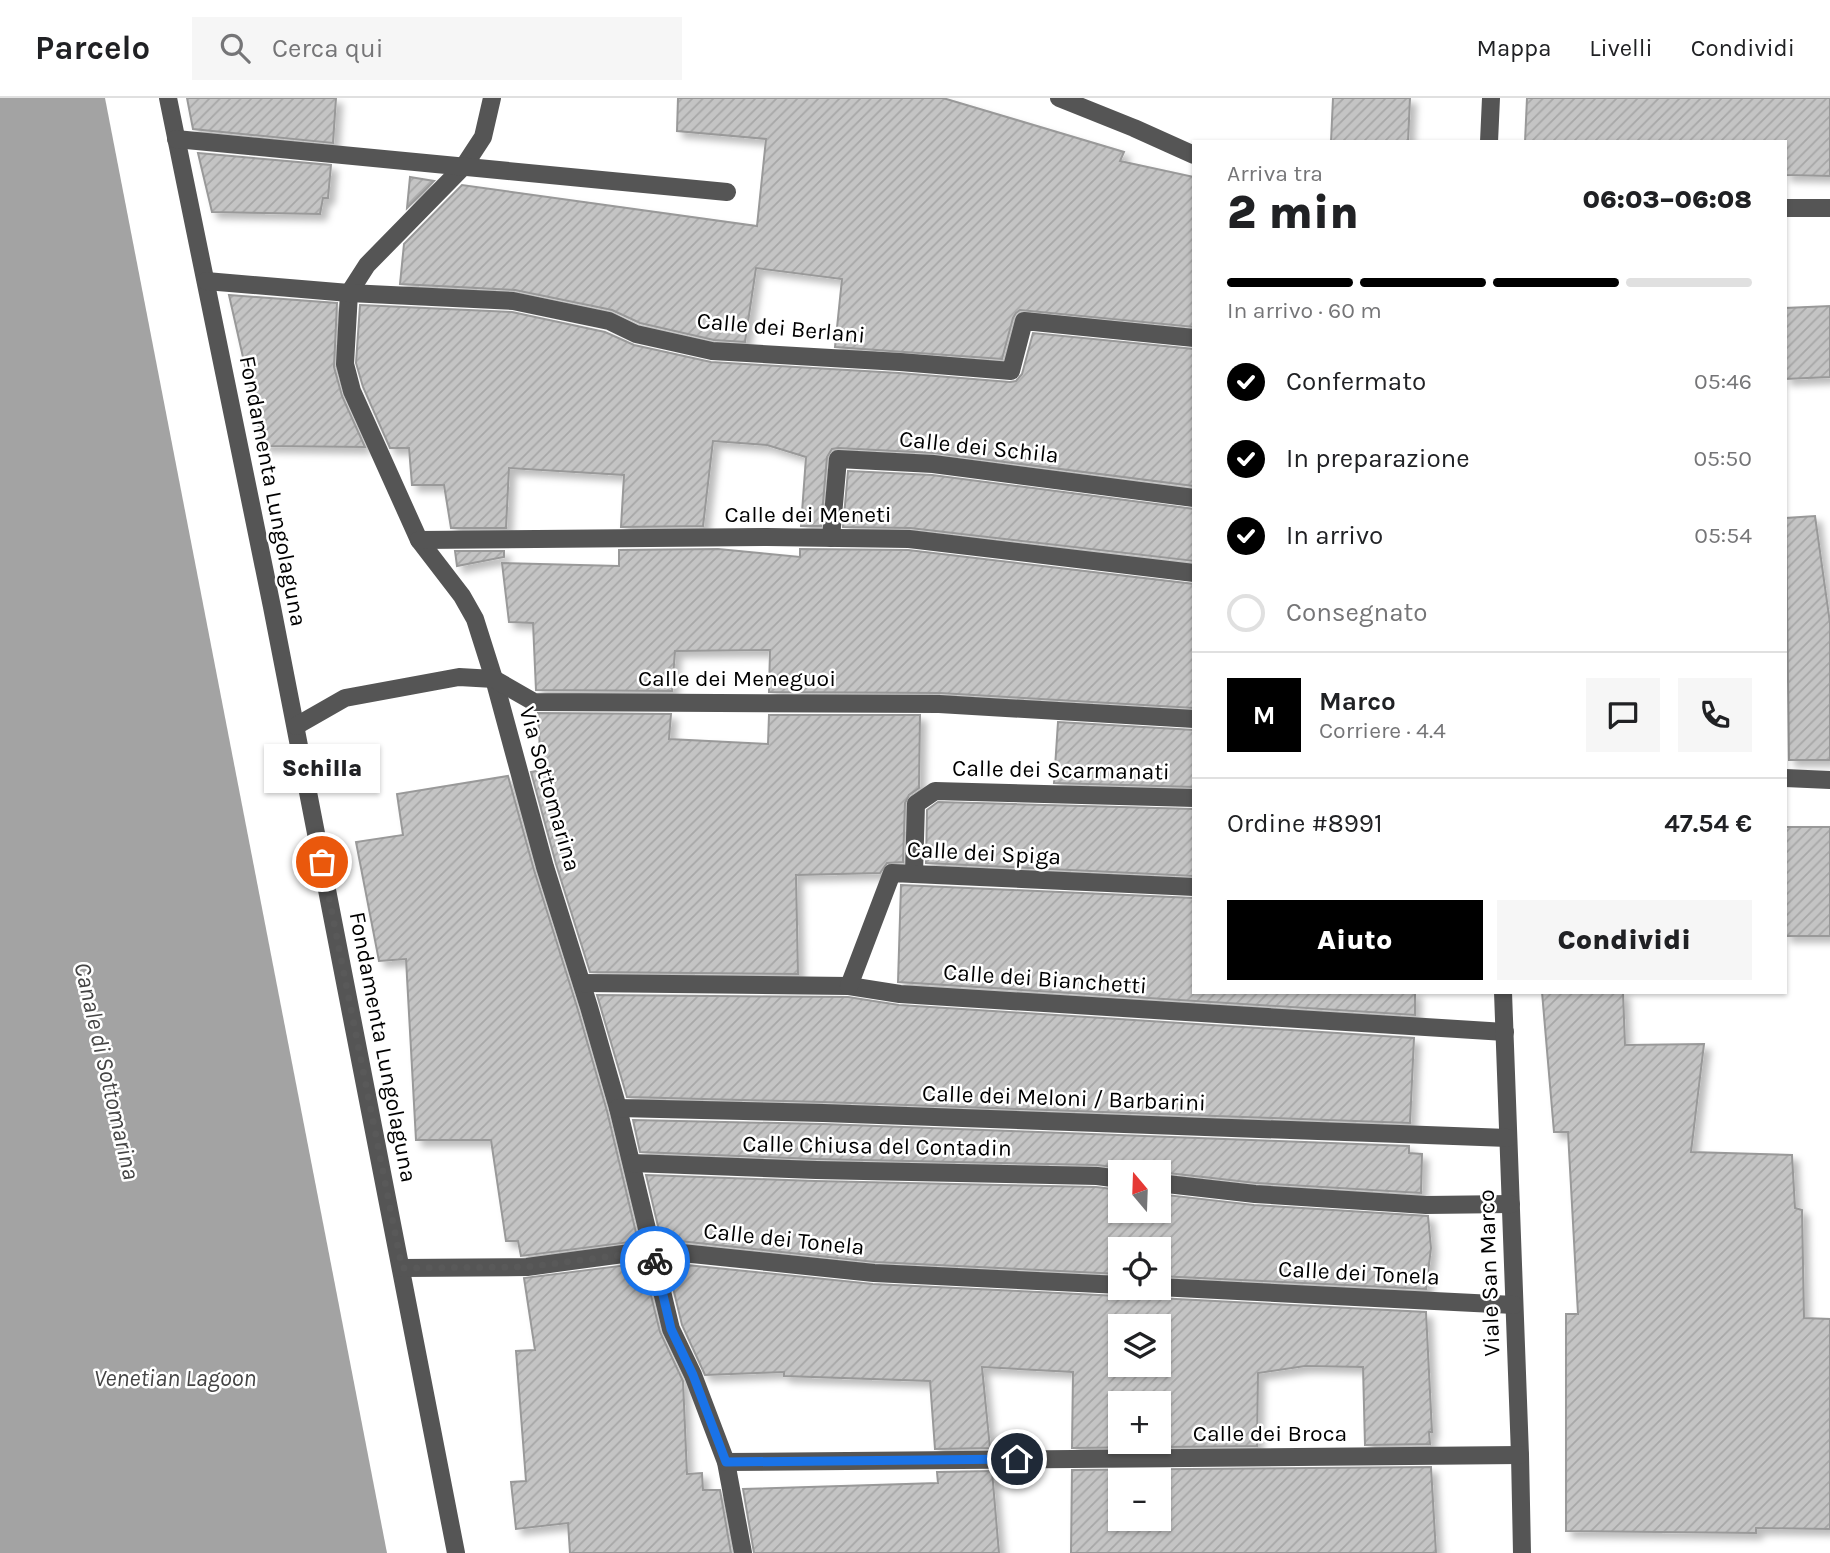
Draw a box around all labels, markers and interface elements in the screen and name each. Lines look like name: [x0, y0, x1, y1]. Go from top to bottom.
search box: [192, 17, 682, 80]
text: Parcelo: [35, 29, 150, 67]
icon: search: [216, 29, 254, 67]
text: Cerca qui: [272, 33, 383, 64]
text: Mappa: [1477, 34, 1551, 62]
text: Livelli: [1589, 34, 1653, 62]
text: Condividi: [1691, 34, 1795, 62]
text: Arriva tra: [1227, 160, 1323, 187]
text: 06:03–06:08: [1583, 184, 1752, 215]
text: 2 min: [1227, 186, 1359, 240]
text: In arrivo · 60 m: [1227, 297, 1382, 324]
street label: Calle dei Berlani: [696, 307, 866, 349]
street label: Fondamenta Lungolaguna: [234, 354, 312, 628]
icon: check: [1227, 363, 1265, 401]
text: Confermato: [1286, 366, 1426, 397]
text: 05:46: [1694, 368, 1752, 395]
street label: Calle dei Schila: [898, 425, 1060, 469]
icon: check: [1227, 440, 1265, 478]
text: In preparazione: [1286, 443, 1470, 474]
text: 05:50: [1693, 445, 1752, 472]
street label: Calle dei Meneti: [724, 501, 892, 528]
icon: check: [1227, 517, 1265, 555]
text: In arrivo: [1286, 520, 1383, 551]
text: 05:54: [1694, 522, 1752, 549]
text: Consegnato: [1286, 597, 1428, 628]
street label: Calle dei Meneguoi: [638, 665, 836, 692]
button: chat: [1586, 678, 1660, 752]
button: phone: [1678, 678, 1752, 752]
text: Marco: [1319, 686, 1396, 717]
text: M: [1253, 700, 1275, 731]
street label: Via Sottomarina: [514, 703, 586, 875]
text: Corriere · 4.4: [1319, 717, 1446, 744]
callout: Schilla: [264, 743, 380, 792]
text: Schilla: [282, 755, 362, 782]
street label: Calle dei Scarmanati: [952, 755, 1170, 785]
text: Ordine #8991: [1227, 808, 1383, 839]
text: 47.54 €: [1664, 808, 1752, 839]
pin: [292, 832, 352, 892]
street label: Calle dei Spiga: [906, 835, 1062, 871]
icon: bag: [303, 843, 341, 881]
button: Aiuto: [1227, 900, 1483, 980]
button: Condividi: [1497, 900, 1752, 980]
street label: Fondamenta Lungolaguna: [344, 910, 422, 1184]
street label: Calle dei Bianchetti: [942, 958, 1148, 1000]
water label: Canale di Sottomarina: [68, 960, 146, 1182]
street label: Calle dei Meloni / Barbarini: [922, 1080, 1206, 1116]
street label: Calle Chiusa del Contadin: [742, 1130, 1012, 1162]
north arrow: [1108, 1160, 1171, 1223]
map controls: [1108, 1160, 1171, 1531]
street label: Viale San Marco: [1473, 1189, 1505, 1357]
street label: Calle dei Tonela: [702, 1217, 866, 1261]
courier: [620, 1226, 690, 1296]
button: locate: [1108, 1237, 1171, 1300]
icon: bike: [636, 1242, 674, 1280]
street label: Calle dei Tonela: [1278, 1255, 1440, 1291]
button: layers: [1108, 1314, 1171, 1377]
water label: Venetian Lagoon: [94, 1364, 256, 1392]
button: +: [1108, 1391, 1171, 1454]
street label: Calle dei Broca: [1193, 1420, 1347, 1447]
pin: [987, 1429, 1047, 1489]
icon: home: [998, 1440, 1036, 1478]
button: −: [1108, 1468, 1171, 1531]

